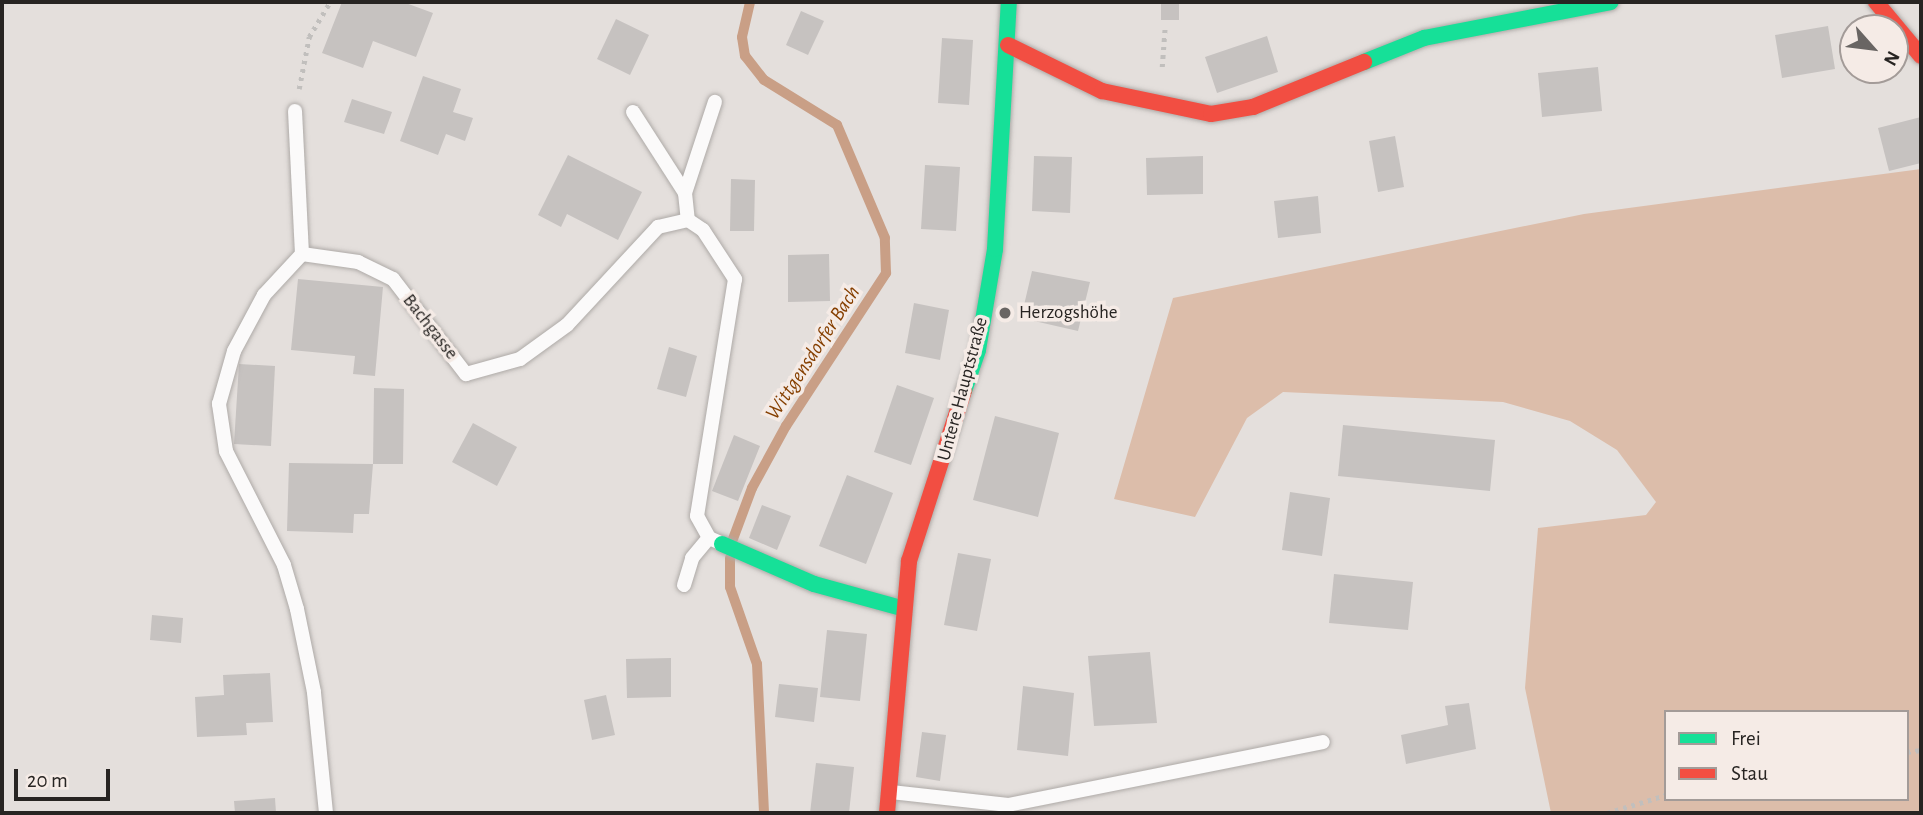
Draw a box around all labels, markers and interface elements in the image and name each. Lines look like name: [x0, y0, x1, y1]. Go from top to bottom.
north arrow: [1839, 14, 1909, 84]
text: N: [1880, 48, 1903, 68]
water label: Wittgensdorfer Bach: [760, 281, 866, 425]
street label: Bachgasse: [397, 290, 463, 364]
place label: Herzogshöhe: [1019, 302, 1118, 324]
marker: Herzogshöhe: [997, 305, 1013, 321]
street label: Untere Hauptstraße: [933, 315, 993, 463]
legend: [1664, 710, 1909, 801]
text: Frei: [1731, 728, 1761, 749]
scale bar: [18, 756, 114, 800]
text: Stau: [1731, 763, 1768, 784]
text: 20 m: [27, 770, 68, 791]

